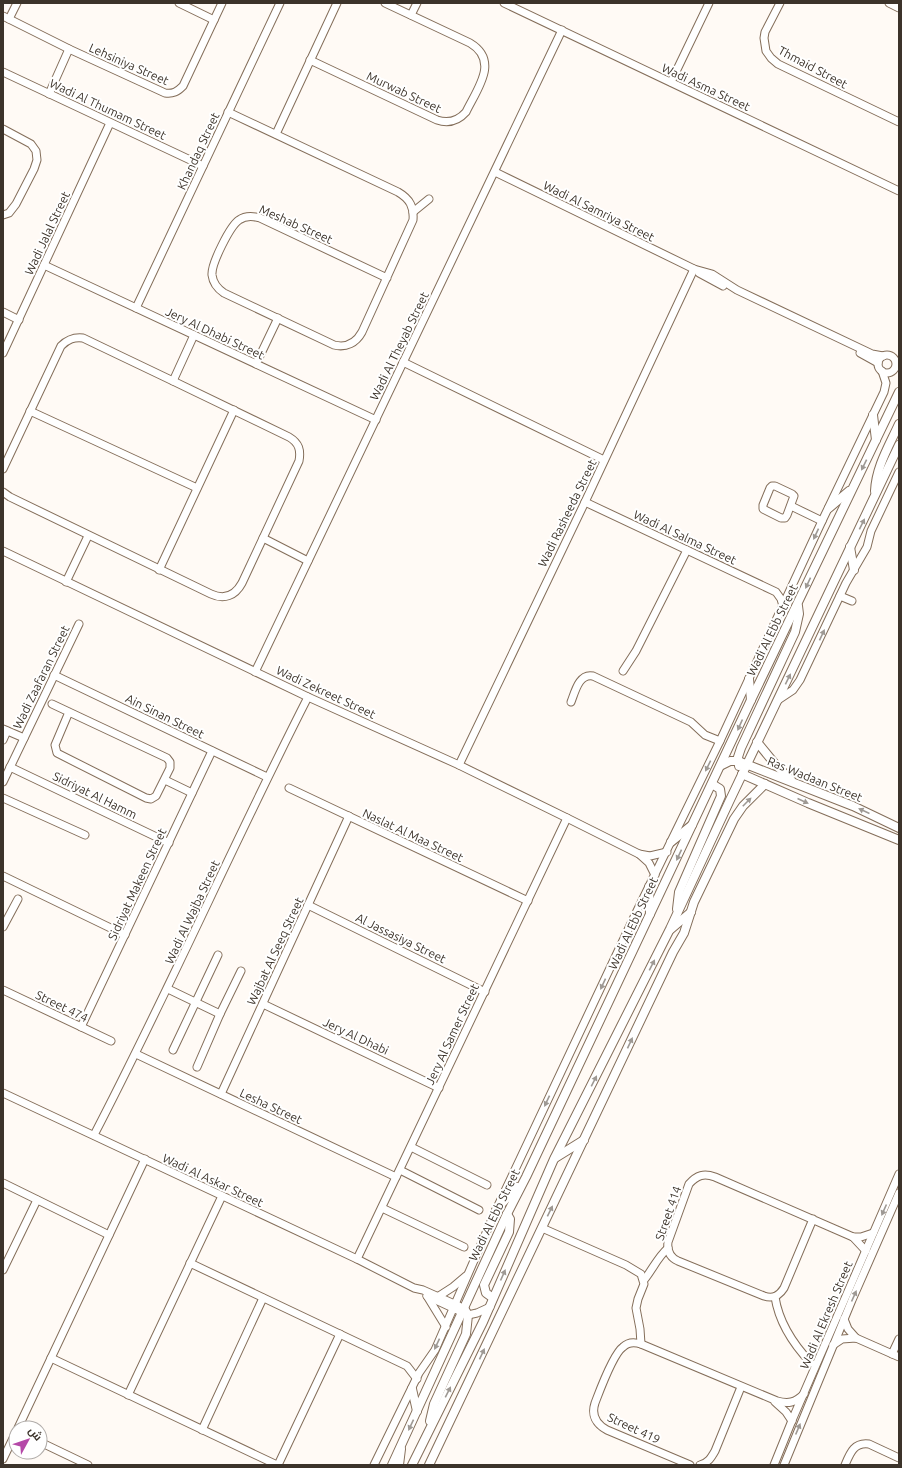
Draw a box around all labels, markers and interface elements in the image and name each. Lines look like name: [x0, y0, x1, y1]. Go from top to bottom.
street label: Lehsiniya Street: [87, 41, 171, 87]
street label: Thmaid Street: [776, 43, 850, 91]
street label: Wadi Asma Street: [660, 61, 752, 113]
street label: Murwab Street: [365, 69, 444, 115]
street label: Wadi Al Thumam Street: [48, 76, 169, 142]
street label: Khandaq Street: [174, 110, 222, 192]
street label: Wadi Al Samriya Street: [541, 178, 657, 244]
street label: Wadi Jalal Street: [22, 189, 72, 277]
street label: Meshab Street: [257, 202, 335, 246]
street label: Wadi Al Theyab Street: [367, 290, 431, 402]
street label: Jery Al Dhabi Street: [164, 304, 267, 362]
street label: Wadi Rasheeda Street: [535, 457, 599, 569]
one-way arrow: [861, 459, 867, 471]
street label: Wadi Al Salma Street: [632, 507, 739, 567]
one-way arrow: [859, 518, 865, 529]
one-way arrow: [813, 528, 819, 539]
one-way arrow: [805, 577, 811, 588]
street label: Wadi Al Ebb Street: [744, 582, 800, 678]
street label: Wadi Zaafaran Street: [10, 623, 72, 731]
one-way arrow: [819, 629, 825, 640]
street label: Wadi Zekreet Street: [274, 663, 378, 721]
one-way arrow: [785, 673, 791, 685]
street label: Ain Sinan Street: [124, 691, 207, 741]
one-way arrow: [737, 719, 743, 731]
street label: Ras Wadaan Street: [766, 754, 865, 804]
one-way arrow: [705, 760, 711, 771]
street label: Sidriyat Al Hamm: [51, 769, 139, 821]
one-way arrow: [742, 797, 752, 807]
one-way arrow: [798, 798, 809, 804]
street label: Naslat Al Maa Street: [361, 806, 466, 864]
one-way arrow: [858, 808, 869, 814]
street label: Sidriyat Makeen Street: [105, 826, 169, 942]
one-way arrow: [676, 850, 682, 861]
street label: Wadi Al Wajba Street: [162, 858, 222, 966]
street label: Wadi Al Ebb Street: [606, 874, 660, 971]
street label: Wajbat Al Seeq Street: [244, 895, 306, 1007]
street label: Al Jassasiya Street: [354, 911, 448, 966]
one-way arrow: [649, 959, 655, 970]
one-way arrow: [600, 978, 606, 989]
street label: Jery Al Samer Street: [423, 981, 481, 1087]
street label: Street 474: [34, 988, 90, 1024]
street label: Jery Al Dhabi: [321, 1015, 391, 1057]
one-way arrow: [627, 1037, 633, 1049]
one-way arrow: [590, 1075, 597, 1087]
street label: Lesha Street: [238, 1086, 304, 1126]
one-way arrow: [544, 1096, 550, 1107]
street label: Wadi Al Askar Street: [161, 1151, 266, 1209]
street label: Wadi Al Ebb Street: [466, 1167, 522, 1263]
street label: Street 414: [653, 1184, 683, 1242]
one-way arrow: [880, 1204, 886, 1216]
one-way arrow: [547, 1205, 553, 1217]
street label: Wadi Al Ekresh Street: [797, 1259, 855, 1371]
one-way arrow: [500, 1269, 506, 1280]
one-way arrow: [850, 1290, 857, 1302]
one-way arrow: [434, 1338, 440, 1350]
one-way arrow: [479, 1348, 485, 1360]
one-way arrow: [444, 1386, 451, 1398]
street label: Street 419: [606, 1410, 662, 1446]
one-way arrow: [408, 1419, 414, 1430]
north arrow: [8, 1420, 48, 1460]
one-way arrow: [795, 1423, 801, 1434]
text: ش: [26, 1424, 45, 1443]

